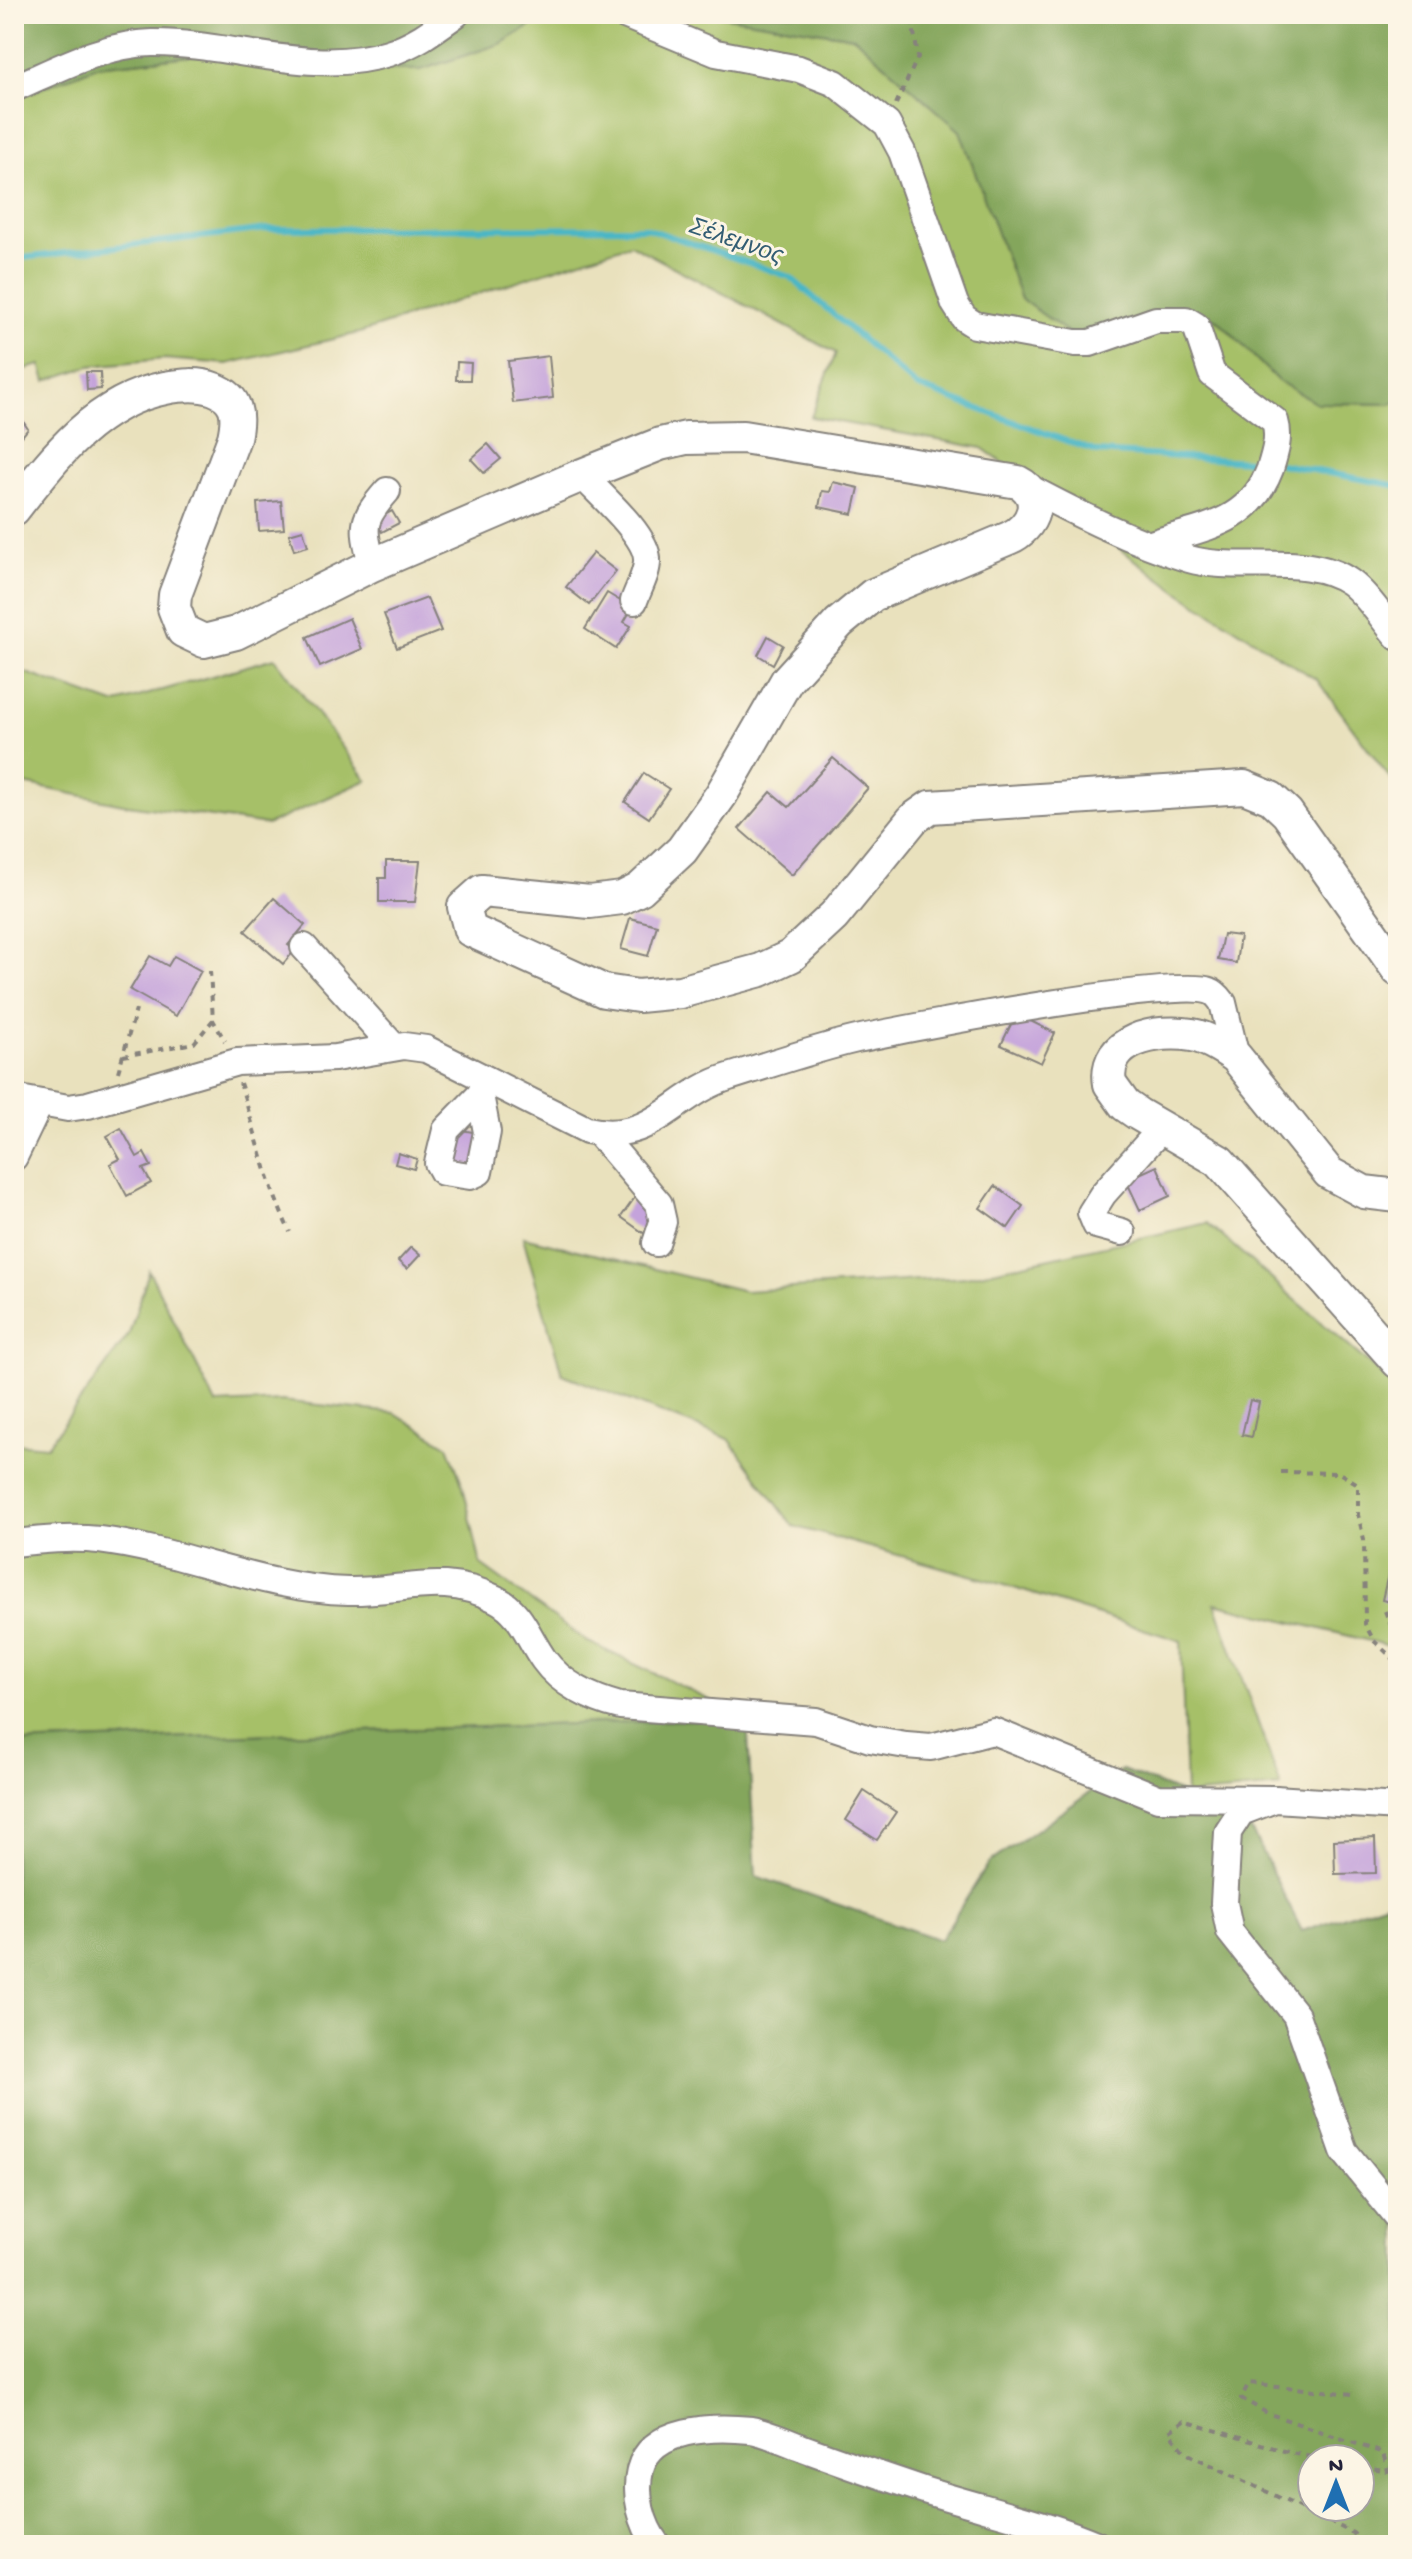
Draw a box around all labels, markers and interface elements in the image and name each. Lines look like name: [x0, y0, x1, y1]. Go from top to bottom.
water label: Σέλεμνος: [684, 213, 787, 273]
north arrow: [1296, 2443, 1376, 2523]
text: N: [1329, 2454, 1343, 2480]

